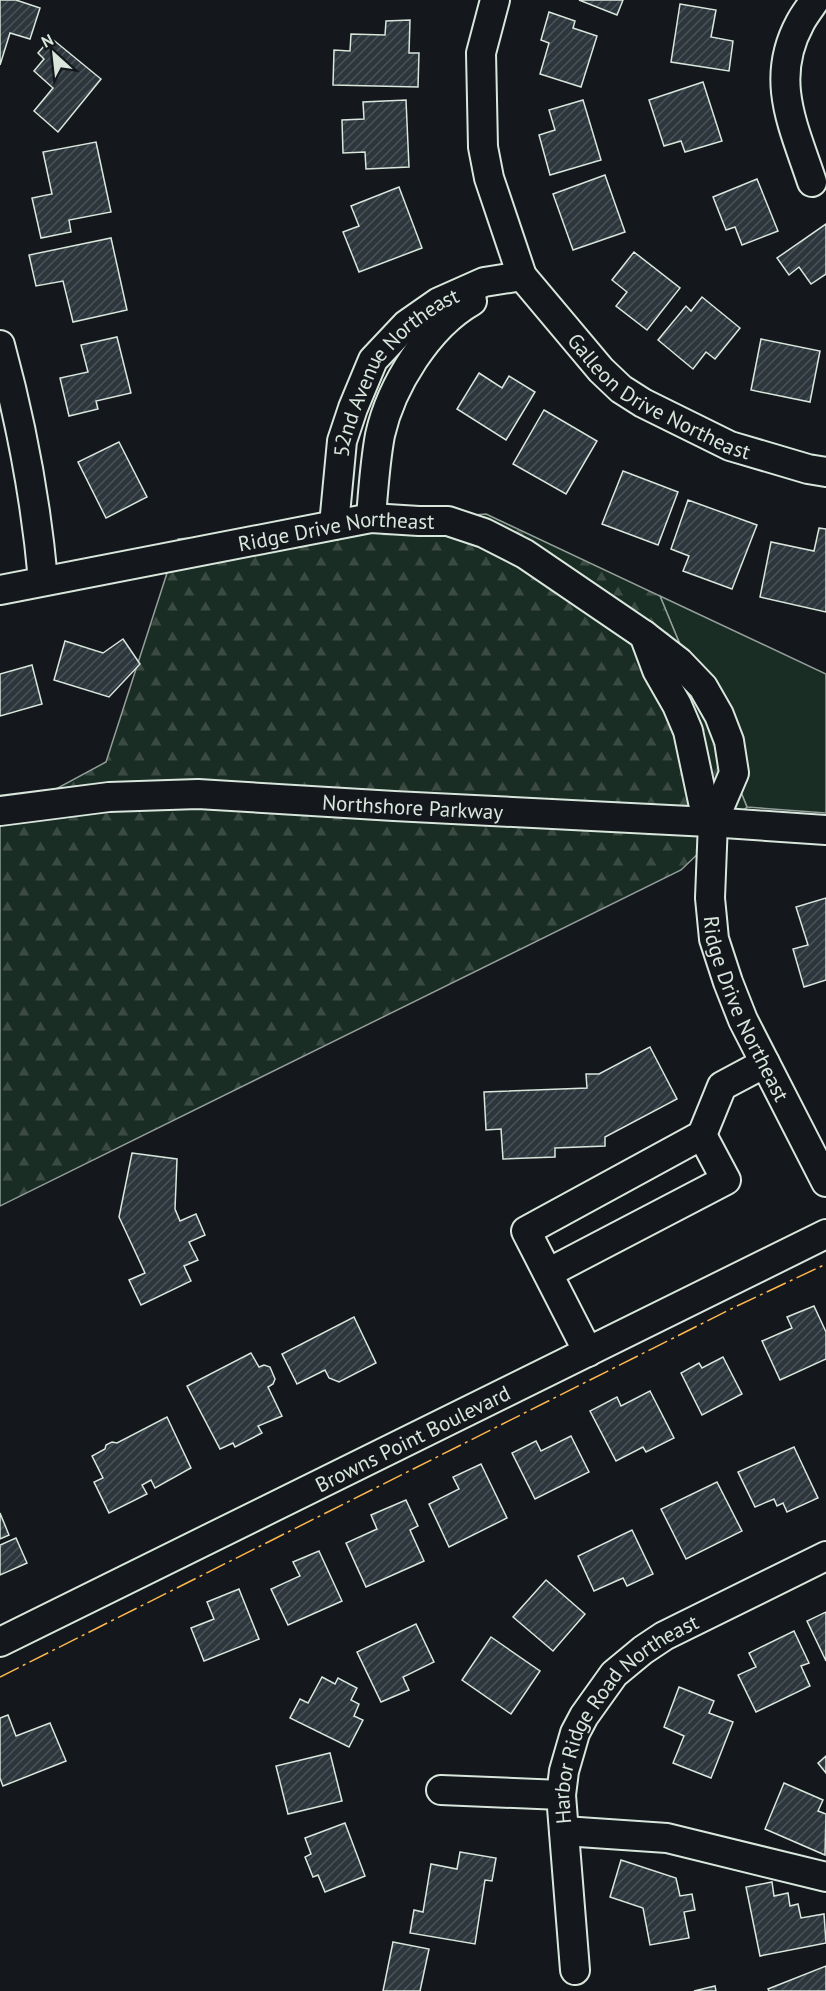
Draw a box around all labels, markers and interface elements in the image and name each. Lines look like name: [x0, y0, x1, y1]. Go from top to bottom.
north arrow: [24, 24, 84, 84]
text: N: [38, 29, 56, 52]
street label: 52nd Avenue Northeast: [327, 282, 463, 458]
street label: Galleon Drive Northeast: [562, 327, 754, 465]
street label: Ridge Drive Northeast: [236, 505, 434, 557]
street label: Northshore Parkway: [321, 788, 504, 825]
street label: Ridge Drive Northeast: [698, 915, 796, 1106]
street label: Browns Point Boulevard: [310, 1379, 514, 1498]
street label: Harbor Ridge Road Northeast: [547, 1608, 703, 1825]

